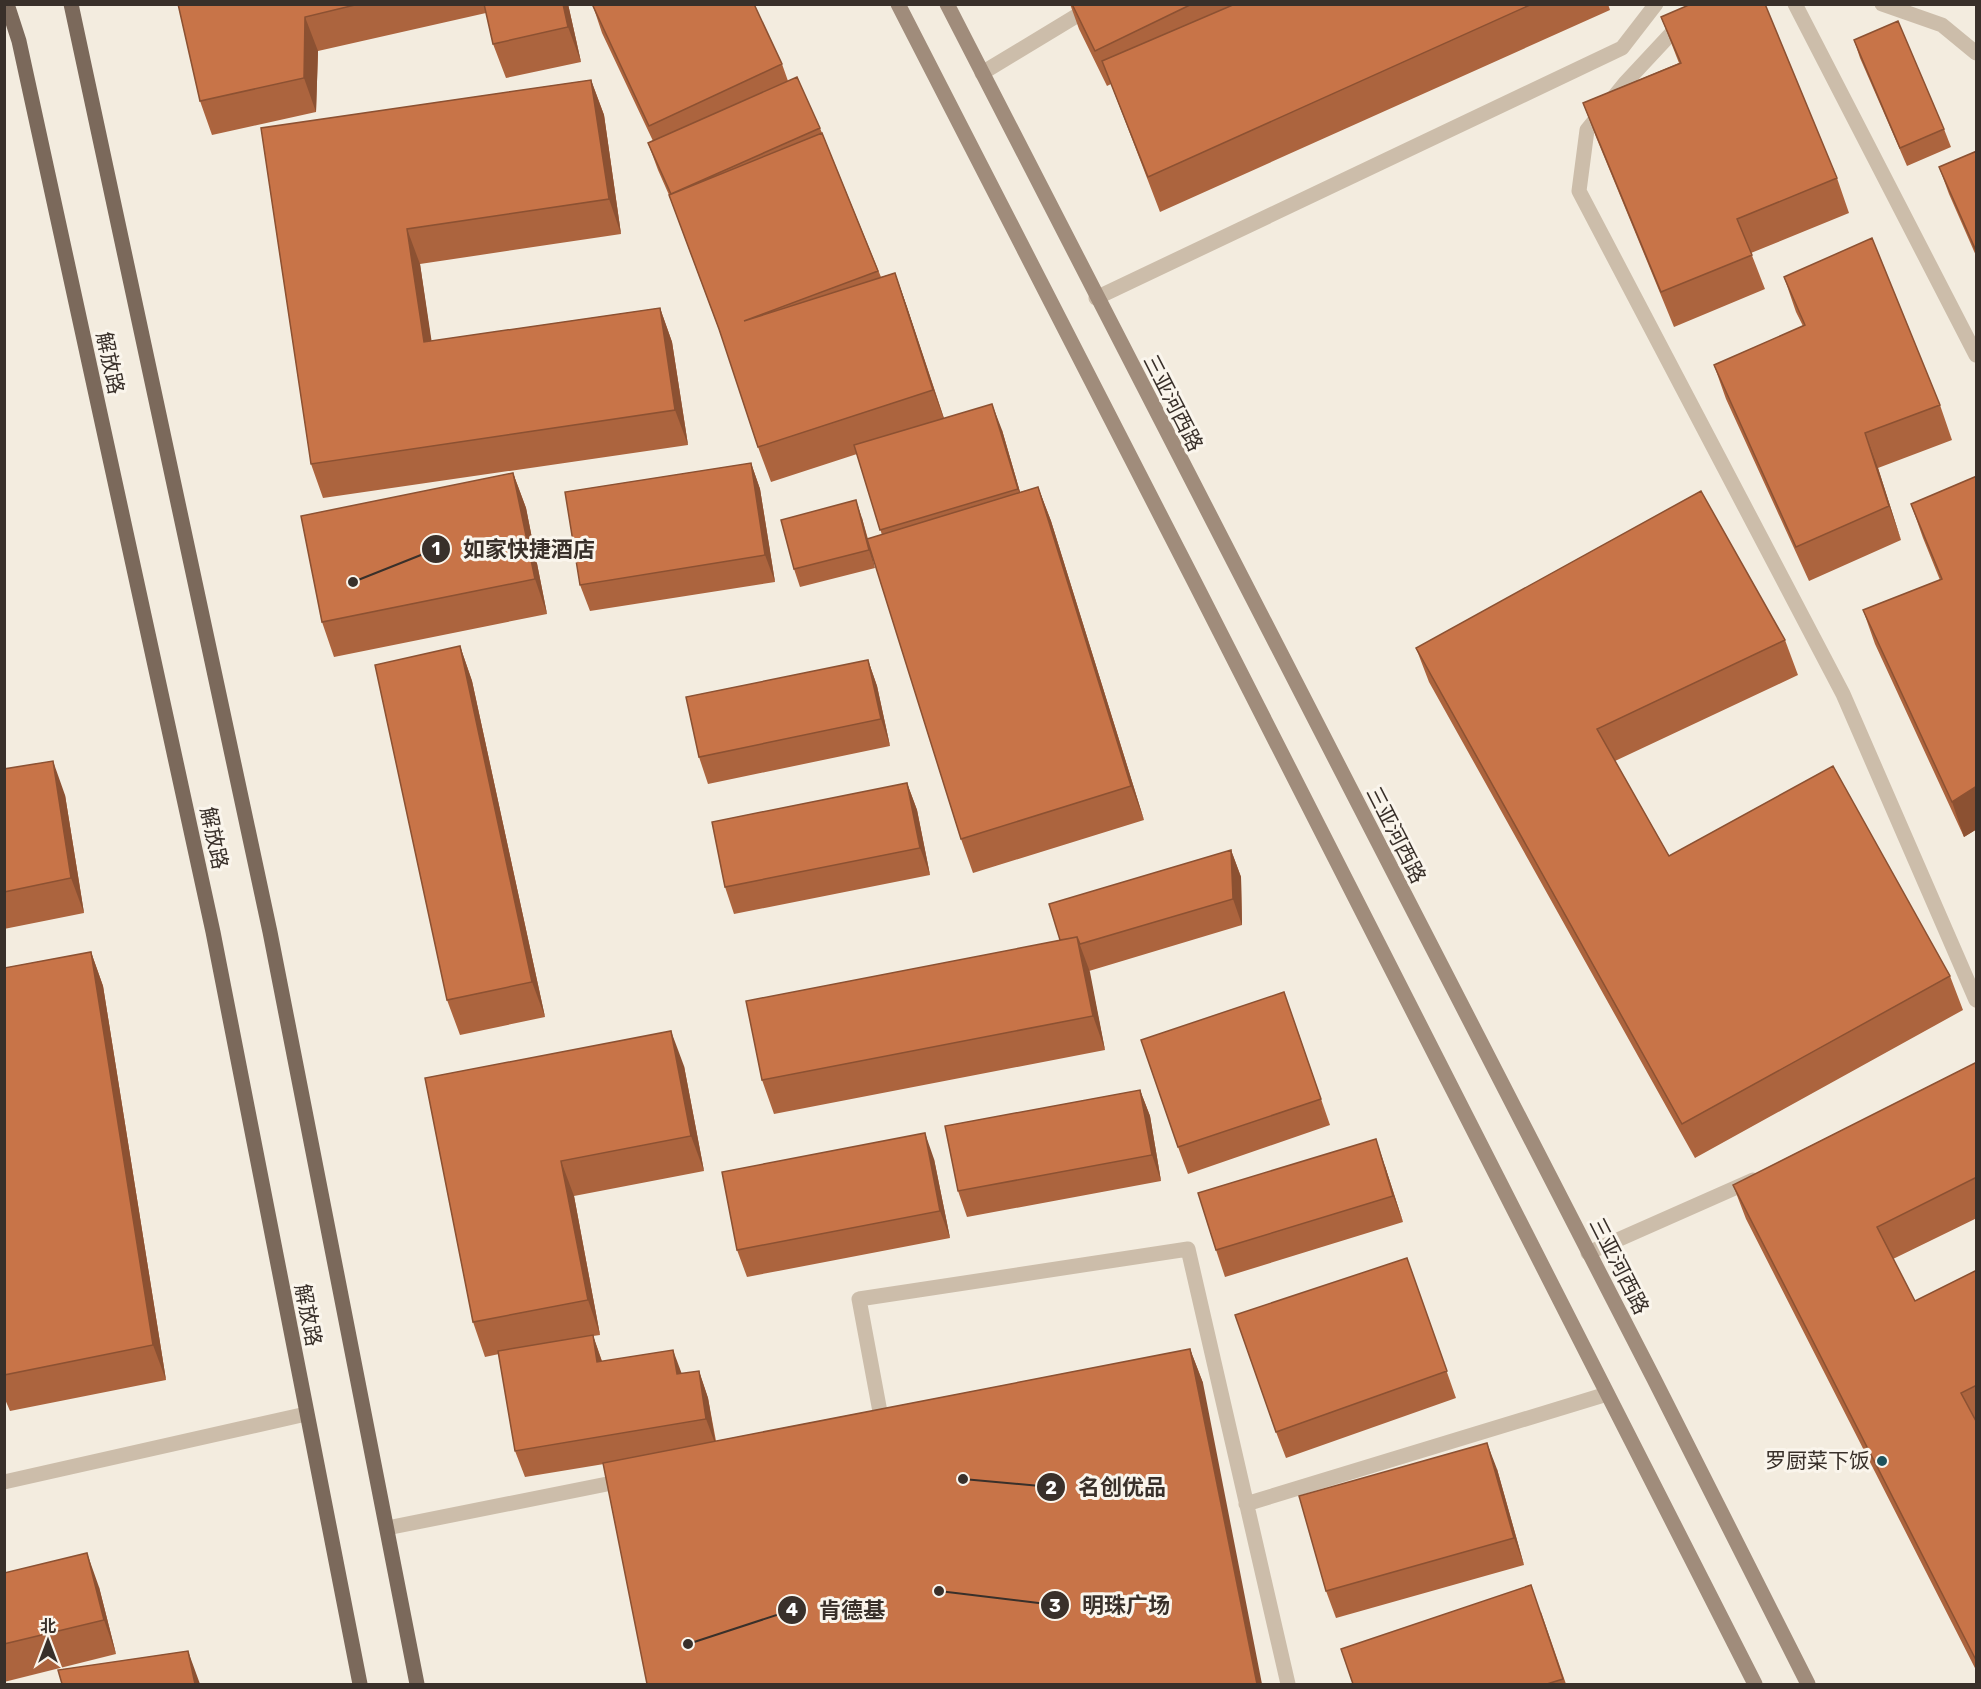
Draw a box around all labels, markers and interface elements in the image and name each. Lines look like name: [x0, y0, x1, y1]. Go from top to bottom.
street label: 解放路: [92, 329, 129, 396]
street label: 三亚河西路: [1138, 350, 1208, 455]
callout: 如家快捷酒店: [421, 529, 607, 569]
text: 如家快捷酒店: [463, 536, 595, 563]
text: 1: [432, 538, 440, 560]
street label: 三亚河西路: [1361, 782, 1431, 887]
street label: 解放路: [196, 804, 233, 871]
street label: 三亚河西路: [1584, 1213, 1654, 1318]
street label: 解放路: [290, 1282, 327, 1348]
place label: 罗厨菜下饭: [1765, 1448, 1870, 1473]
marker: 罗厨菜下饭: [1875, 1454, 1889, 1468]
callout: 名创优品: [1036, 1467, 1178, 1507]
text: 名创优品: [1078, 1474, 1166, 1501]
text: 2: [1045, 1477, 1057, 1499]
callout: 明珠广场: [1040, 1585, 1182, 1625]
callout: 肯德基: [777, 1590, 897, 1630]
text: 明珠广场: [1082, 1592, 1170, 1619]
text: 3: [1049, 1595, 1061, 1617]
text: 肯德基: [819, 1597, 885, 1624]
text: 4: [786, 1599, 798, 1621]
north arrow: [18, 1611, 78, 1671]
text: 北: [40, 1617, 56, 1636]

